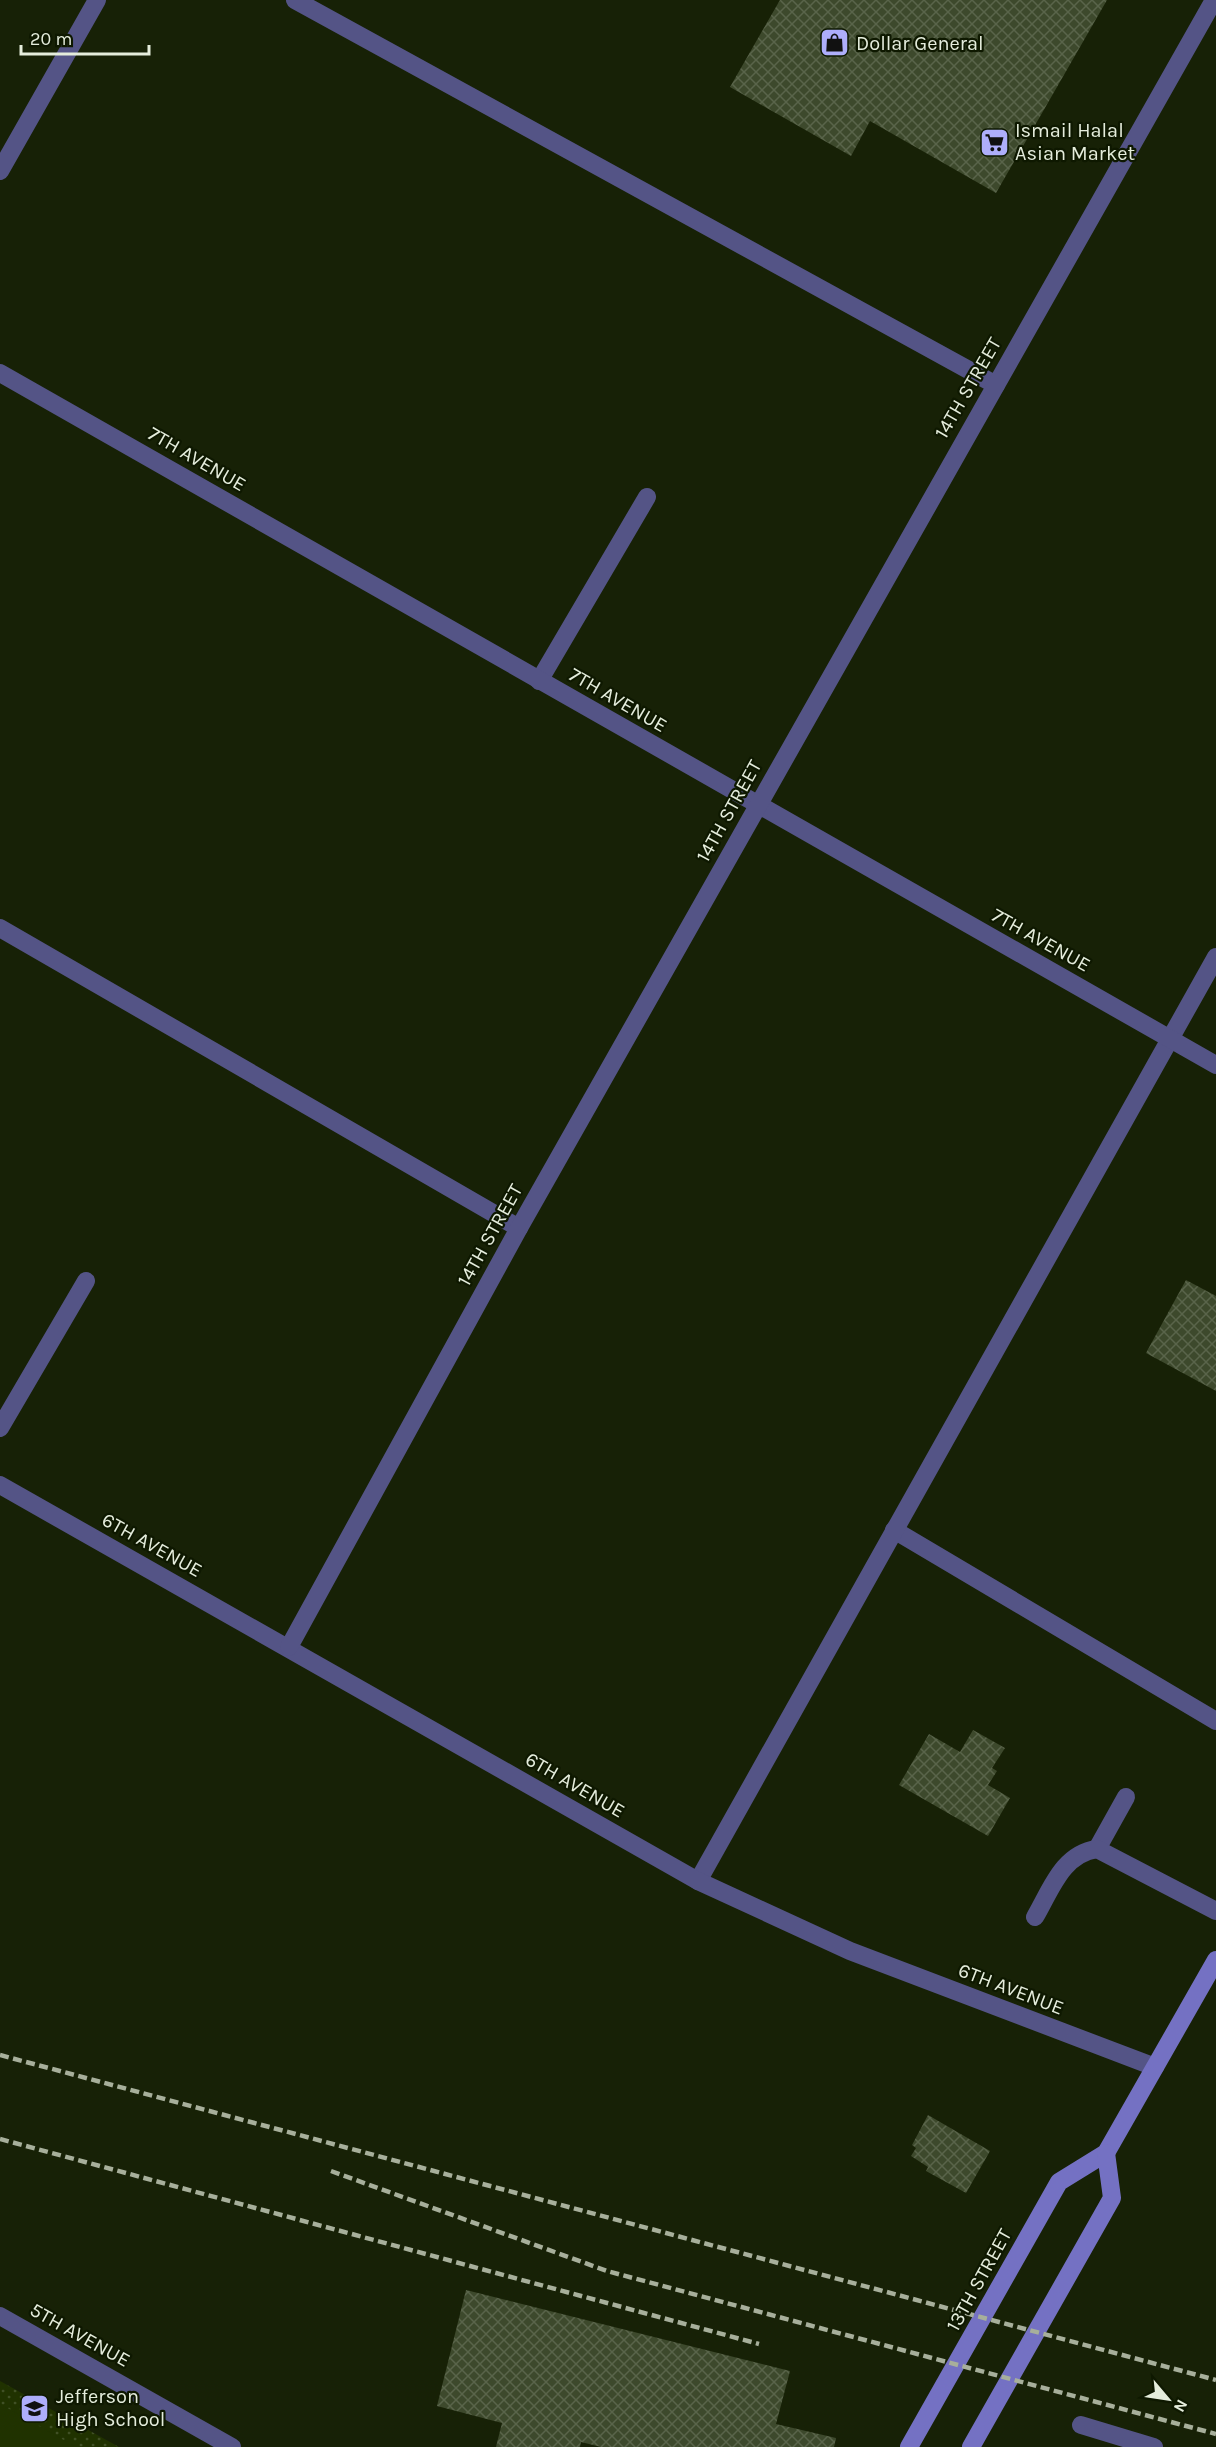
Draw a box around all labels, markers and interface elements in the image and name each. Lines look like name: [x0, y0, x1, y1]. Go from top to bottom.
scale bar: [21, 18, 148, 56]
shop icon: Dollar General: [819, 27, 851, 59]
text: 20 m: [30, 28, 72, 50]
place label: Dollar General: [856, 32, 984, 55]
place label: Ismail Halal Asian Market: [1015, 119, 1136, 165]
supermarket icon: Ismail Halal Asian Market: [978, 126, 1010, 158]
street label: 14TH STREET: [930, 333, 1006, 443]
street label: 7TH AVENUE: [144, 422, 250, 496]
street label: 7TH AVENUE: [565, 663, 671, 737]
street label: 14TH STREET: [692, 756, 766, 866]
street label: 7TH AVENUE: [988, 904, 1094, 976]
street label: 14TH STREET: [453, 1180, 527, 1290]
street label: 6TH AVENUE: [98, 1508, 206, 1582]
street label: 6TH AVENUE: [521, 1747, 629, 1823]
street label: 6TH AVENUE: [955, 1958, 1067, 2020]
street label: 13TH STREET: [941, 2225, 1017, 2335]
street label: 5TH AVENUE: [26, 2298, 134, 2372]
north arrow: [1138, 2369, 1198, 2429]
place label: Jefferson High School: [56, 2385, 165, 2431]
school or university icon: Jefferson High School: [19, 2392, 51, 2424]
text: N: [1170, 2396, 1192, 2416]

